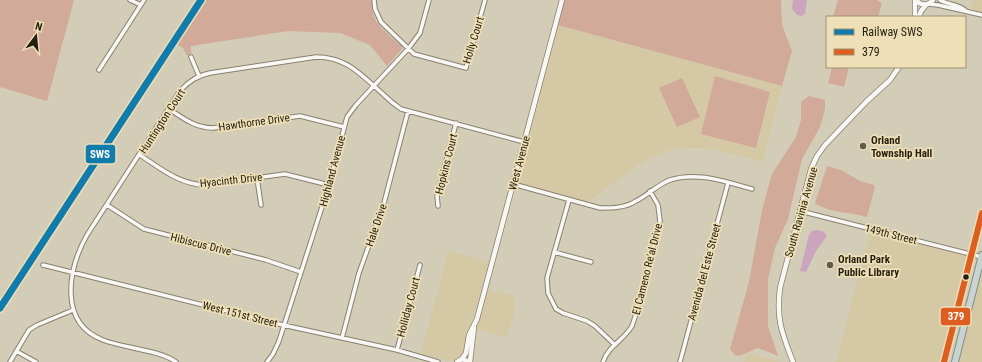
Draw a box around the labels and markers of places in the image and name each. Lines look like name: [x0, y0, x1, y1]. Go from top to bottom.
place label: Orland Township Hall: [871, 134, 933, 160]
marker: Orland Township Hall: [858, 141, 868, 151]
place label: Orland Park Public Library: [838, 253, 899, 279]
marker: Orland Park Public Library: [825, 260, 835, 270]
unlabelled marker: [961, 272, 971, 282]

